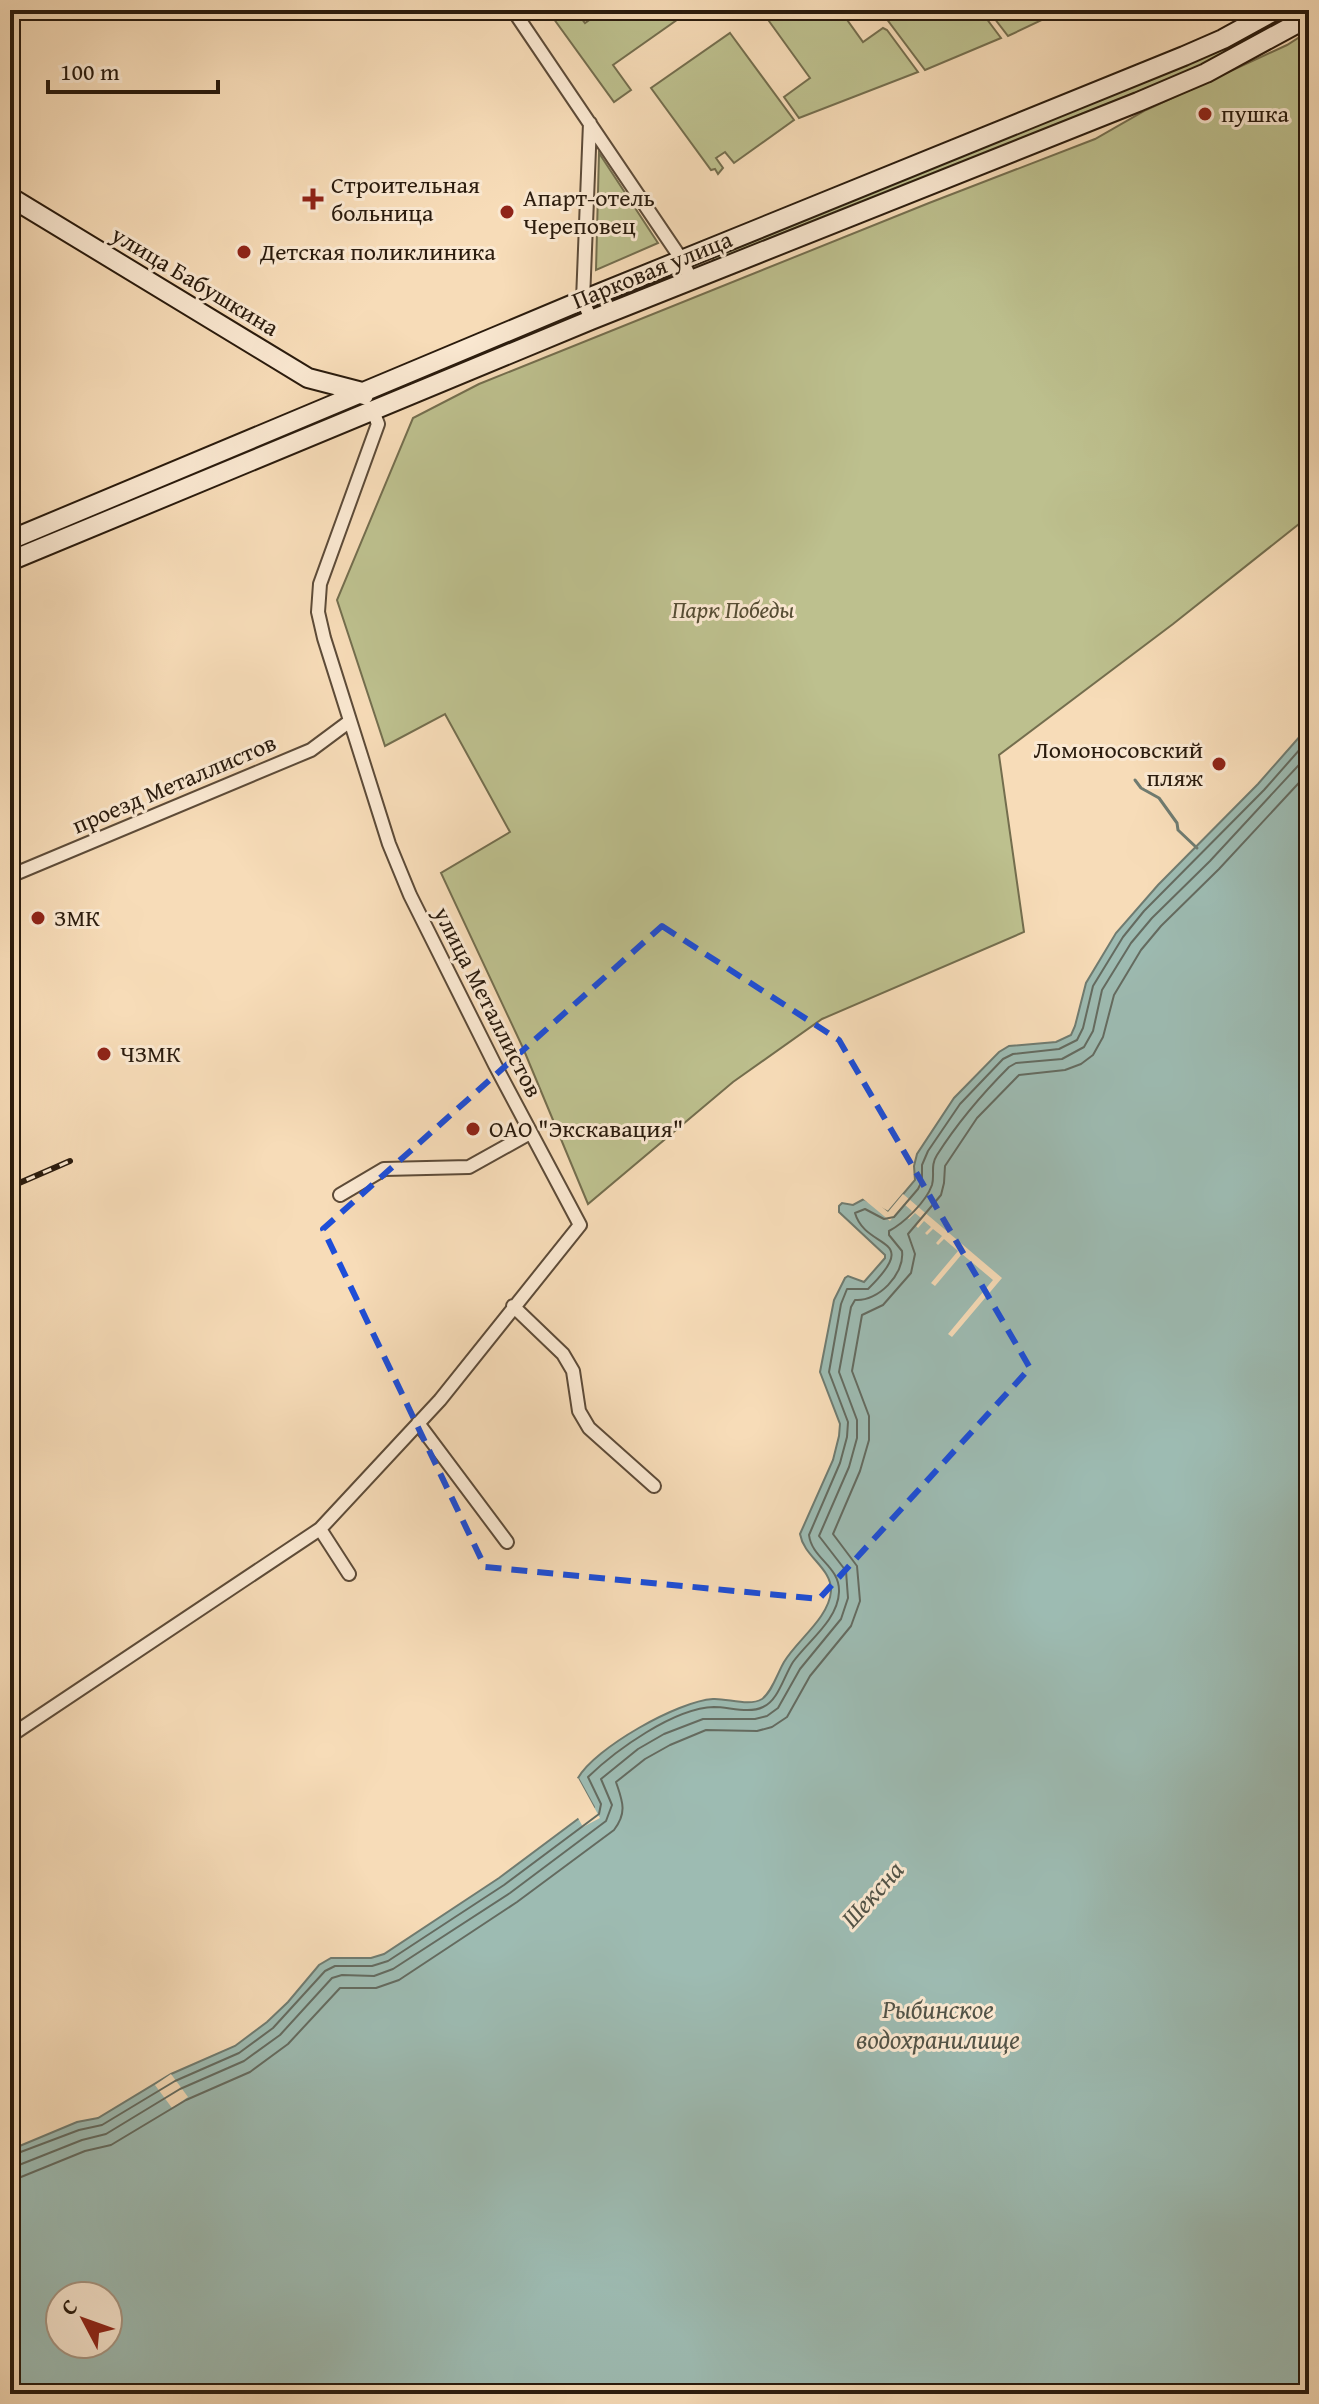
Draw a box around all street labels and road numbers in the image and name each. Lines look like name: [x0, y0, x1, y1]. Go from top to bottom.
street label: улица Бабушкина: [104, 216, 286, 345]
street label: Парковая улица: [566, 221, 738, 318]
street label: проезд Металлистов: [66, 725, 281, 842]
street label: улица Металлистов: [425, 899, 552, 1103]

